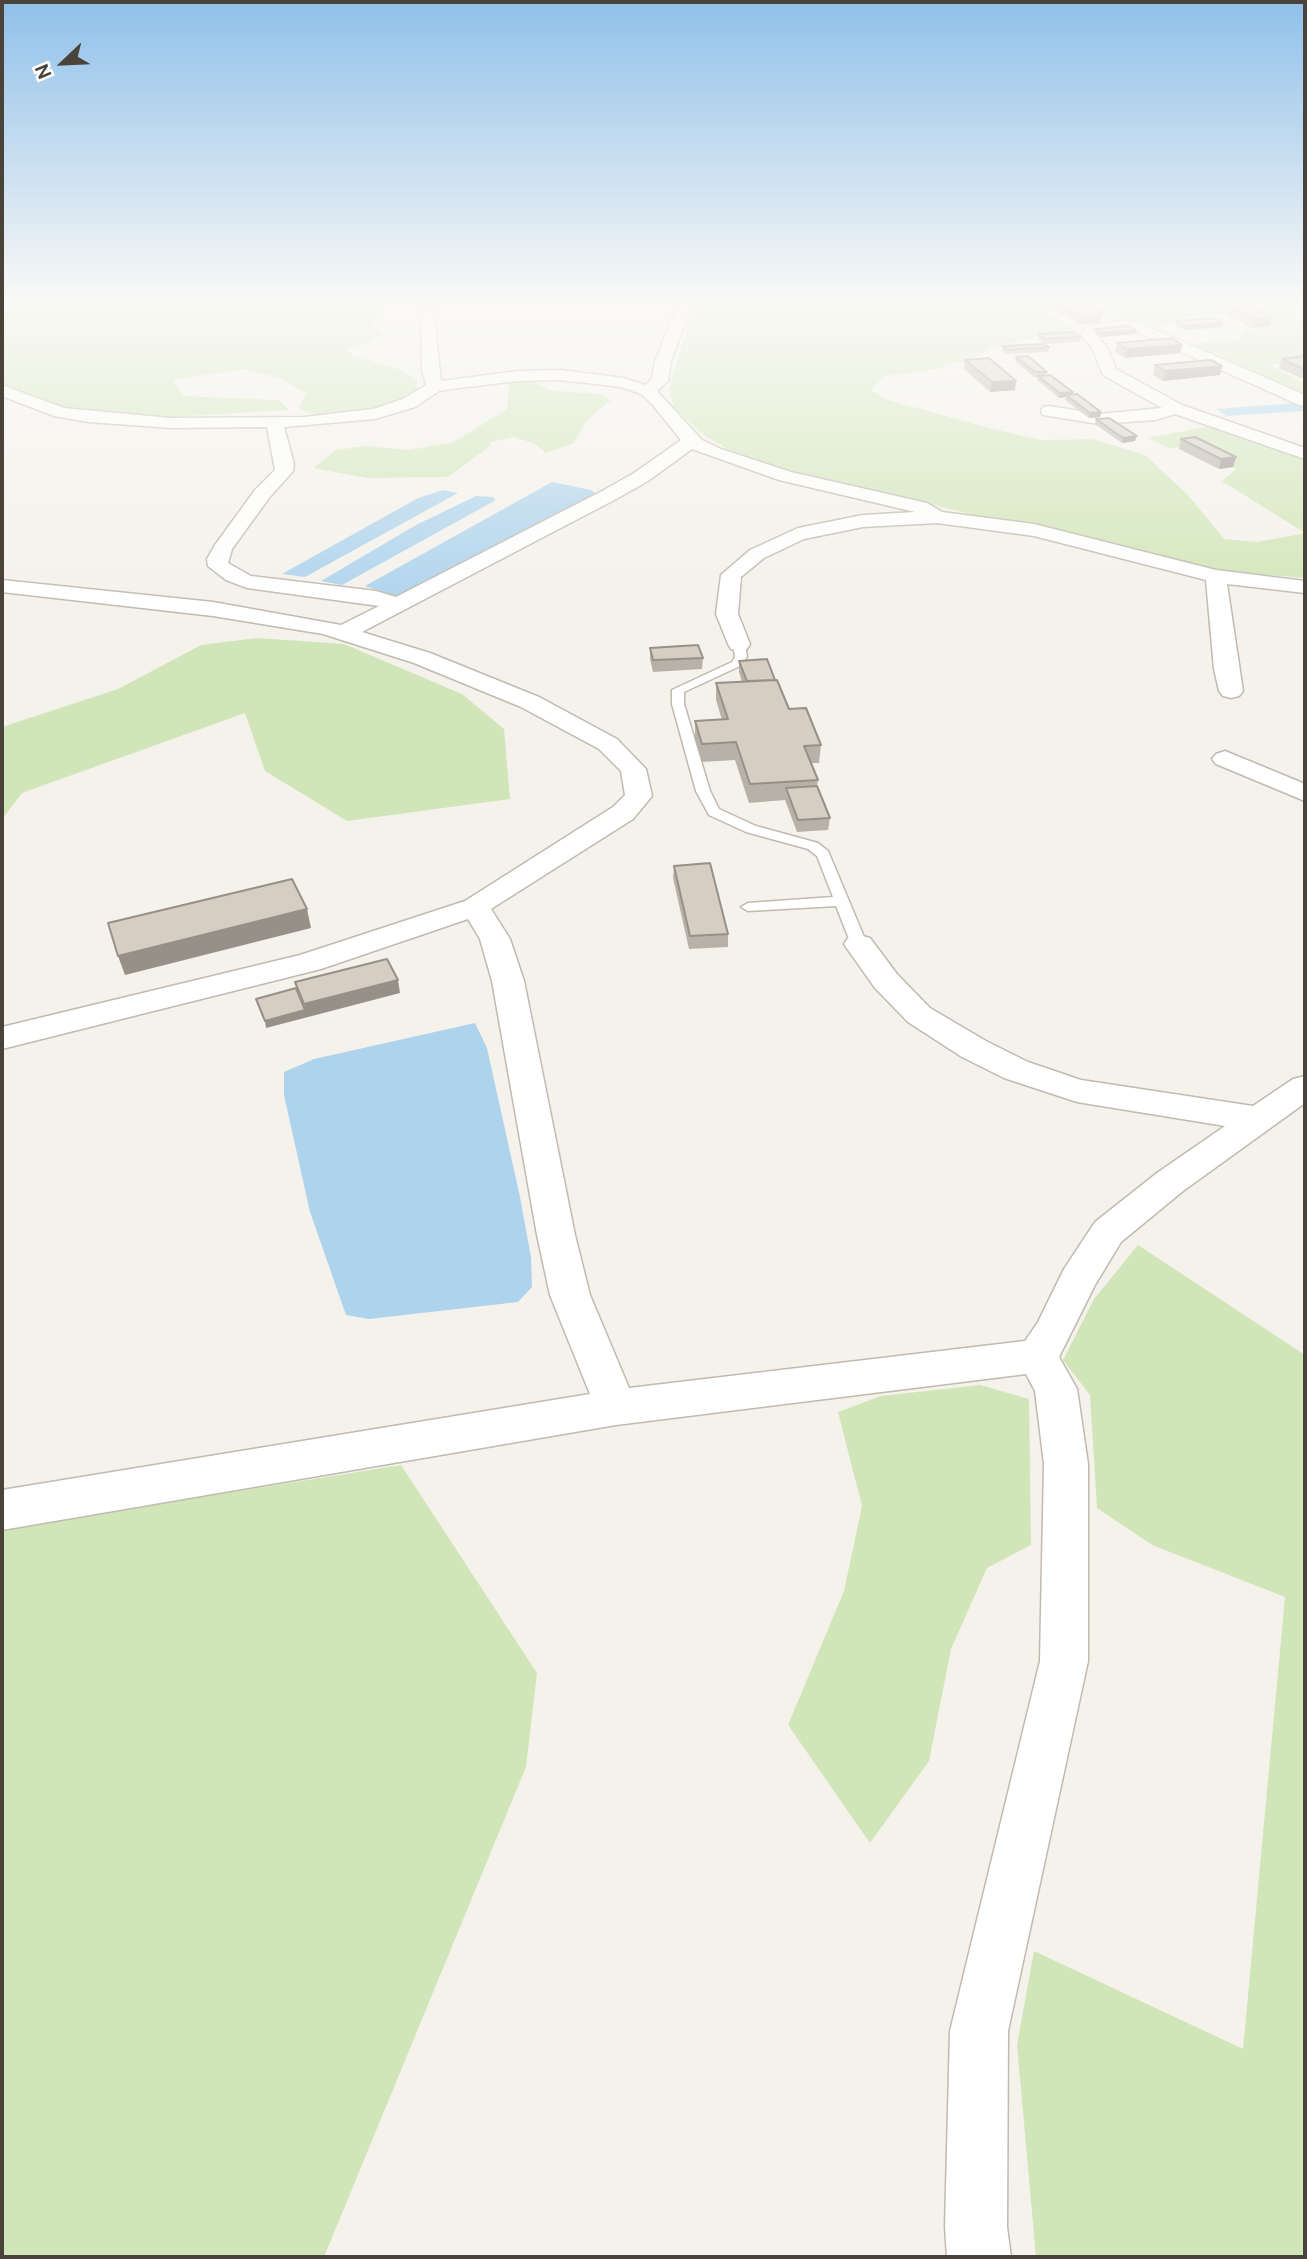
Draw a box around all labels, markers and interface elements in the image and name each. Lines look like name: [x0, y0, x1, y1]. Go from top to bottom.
north arrow: [28, 28, 98, 98]
text: N: [29, 60, 57, 83]

